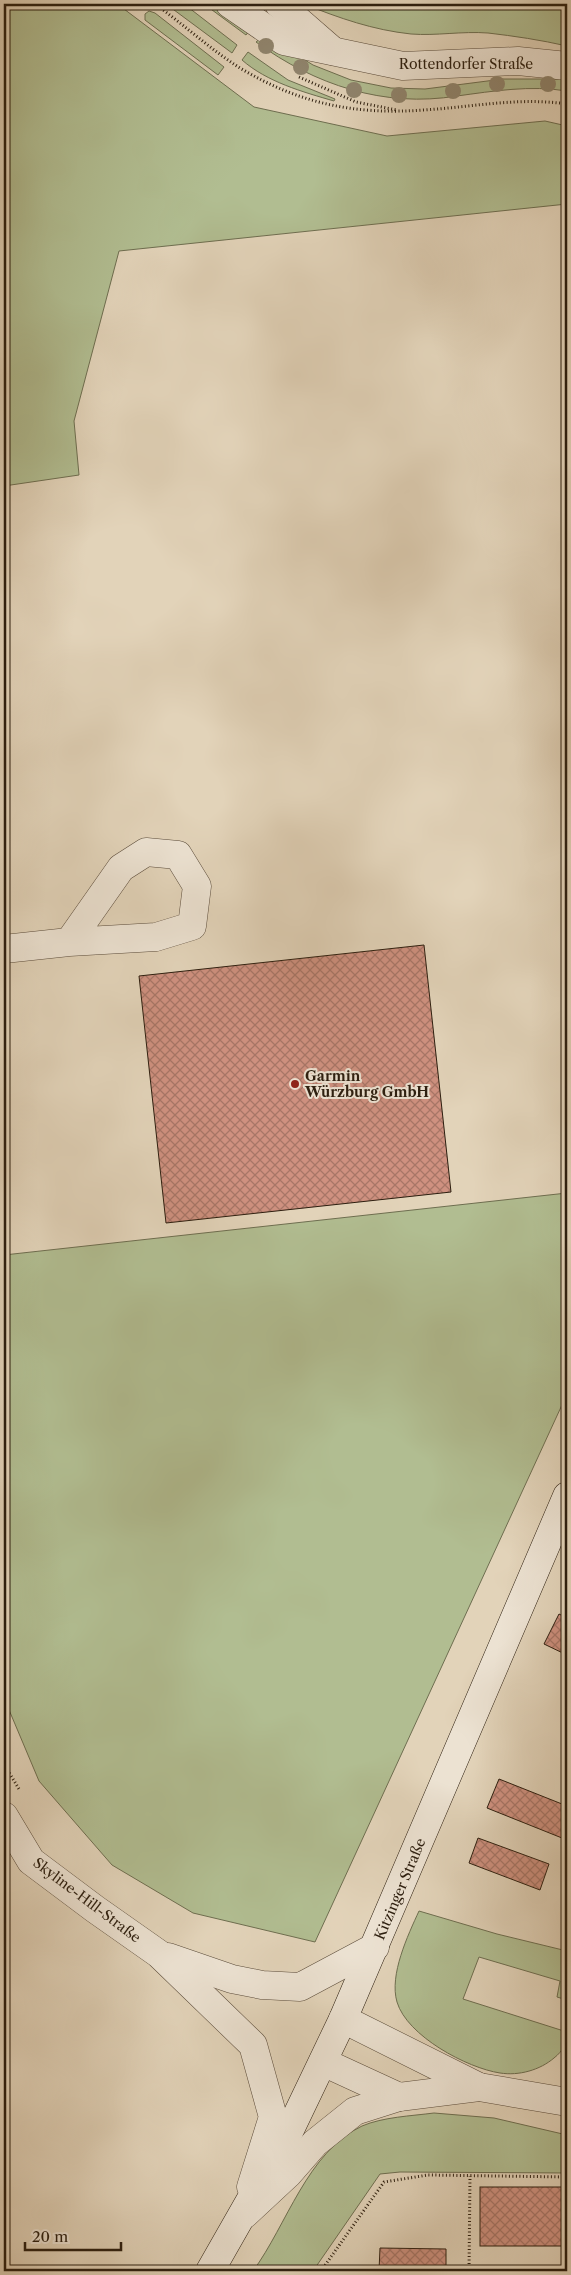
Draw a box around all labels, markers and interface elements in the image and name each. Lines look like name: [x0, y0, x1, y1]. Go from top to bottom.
street label: Rottendorfer Straße: [399, 55, 533, 73]
place label: Garmin Würzburg GmbH: [304, 1067, 429, 1101]
marker: Garmin Würzburg GmbH: [289, 1078, 301, 1090]
street label: Kitzinger Straße: [370, 1835, 430, 1943]
street label: Skyline-Hill-Straße: [30, 1854, 145, 1947]
scale bar: [25, 2220, 121, 2252]
text: 20 m: [32, 2227, 68, 2246]

